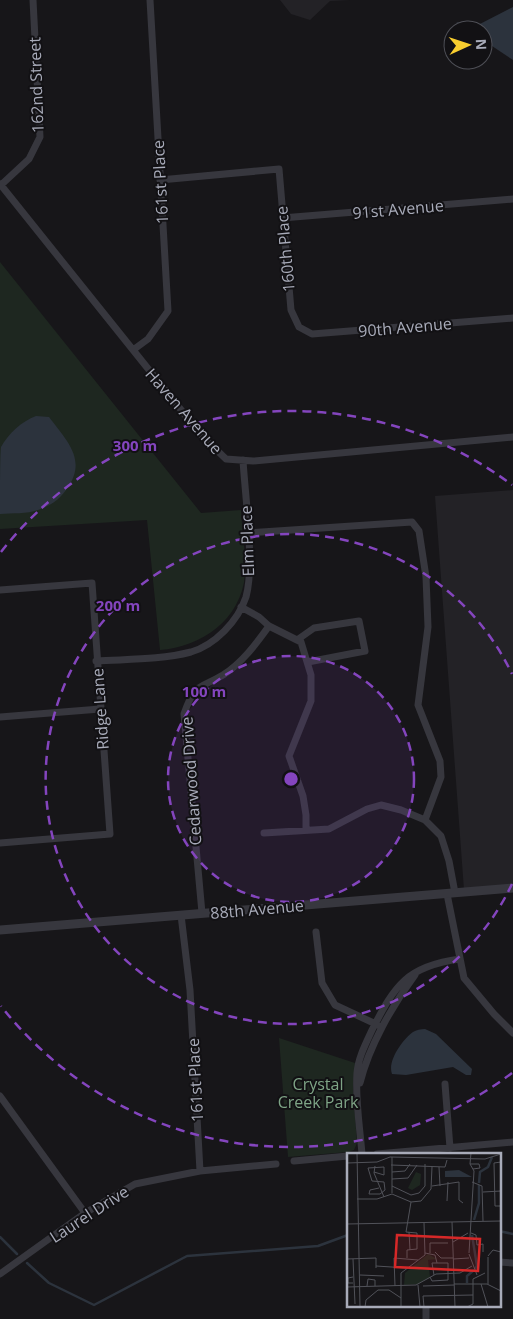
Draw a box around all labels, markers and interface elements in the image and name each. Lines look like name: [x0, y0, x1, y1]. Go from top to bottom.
north arrow: [443, 20, 493, 70]
street label: 162nd Street: [23, 36, 49, 133]
text: N: [472, 38, 491, 50]
street label: 161st Place: [147, 139, 173, 225]
street label: 91st Avenue: [351, 194, 445, 224]
street label: 160th Place: [270, 205, 300, 293]
street label: 90th Avenue: [357, 312, 453, 342]
street label: Haven Avenue: [140, 363, 228, 459]
text: 300 m: [113, 435, 157, 455]
street label: Elm Place: [235, 505, 259, 577]
text: 200 m: [96, 595, 140, 615]
street label: Ridge Lane: [86, 668, 114, 750]
text: 100 m: [182, 681, 226, 701]
street label: Cedarwood Drive: [176, 716, 206, 846]
centre of rings: [282, 770, 300, 788]
street label: 88th Avenue: [209, 894, 305, 924]
street label: 161st Place: [182, 1037, 208, 1123]
park label: Crystal Creek Park: [278, 1073, 359, 1113]
inset map: [347, 1153, 500, 1306]
street label: Laurel Drive: [45, 1180, 133, 1248]

